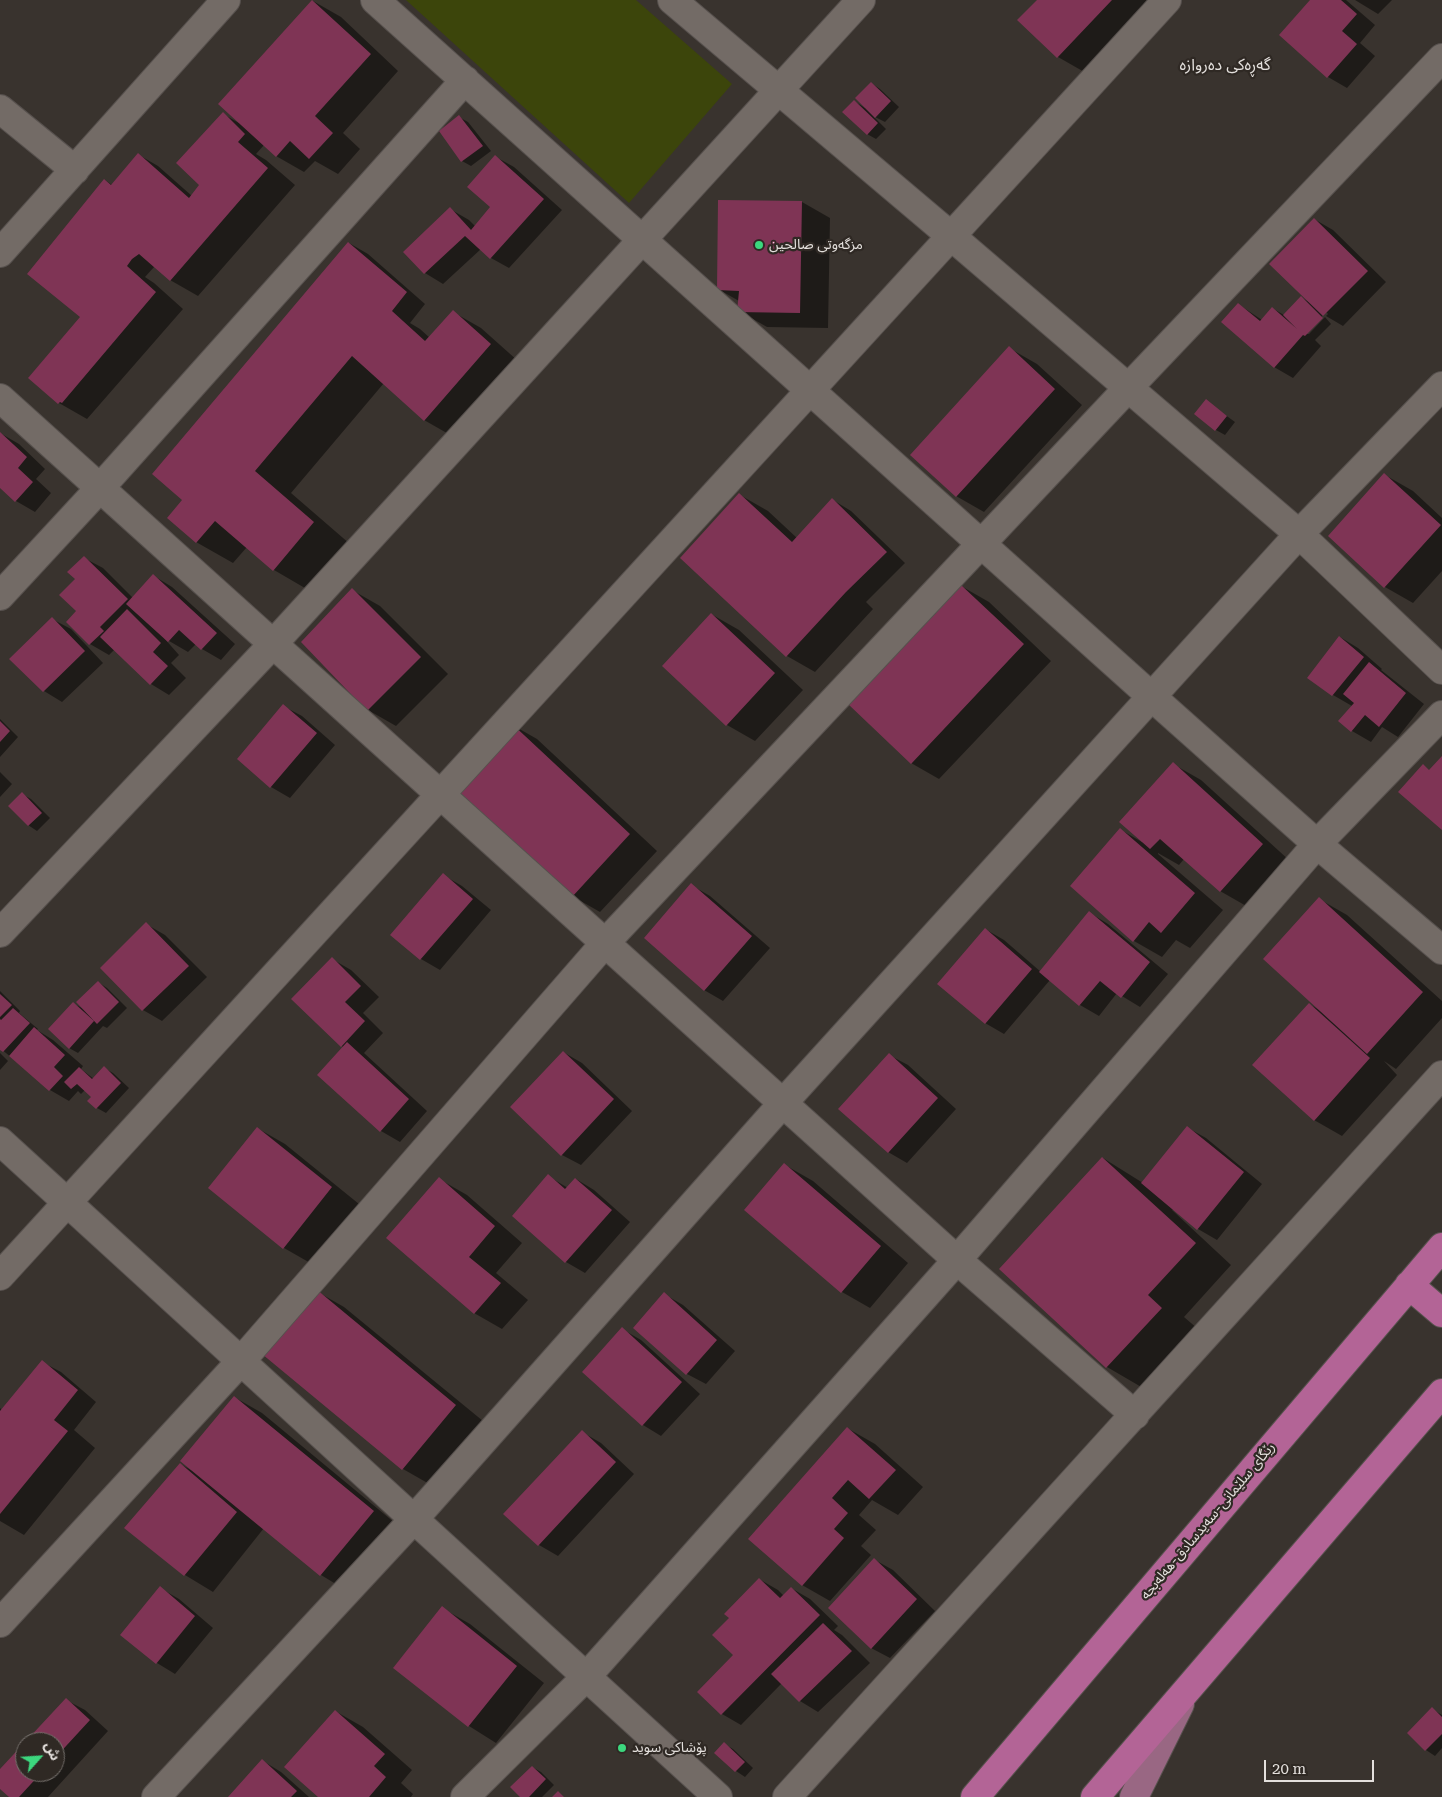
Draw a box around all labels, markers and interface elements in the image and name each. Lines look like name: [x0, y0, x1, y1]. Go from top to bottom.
district label: گەڕەکی دەروازە: [1179, 55, 1271, 75]
place label: مزگەوتی صالحین: [769, 237, 863, 253]
marker: مزگەوتی صالحین: [753, 239, 765, 251]
street label: رێگای سلێمانی-سەیدسادق-هەلەبجە: [1137, 1439, 1279, 1603]
north arrow: [15, 1732, 65, 1782]
text: ش: [41, 1739, 64, 1763]
place label: پۆشاکی سوید: [632, 1740, 707, 1756]
marker: پۆشاکی سوید: [616, 1742, 628, 1754]
scale bar: [1267, 1750, 1377, 1782]
text: 20 m: [1272, 1760, 1306, 1778]

